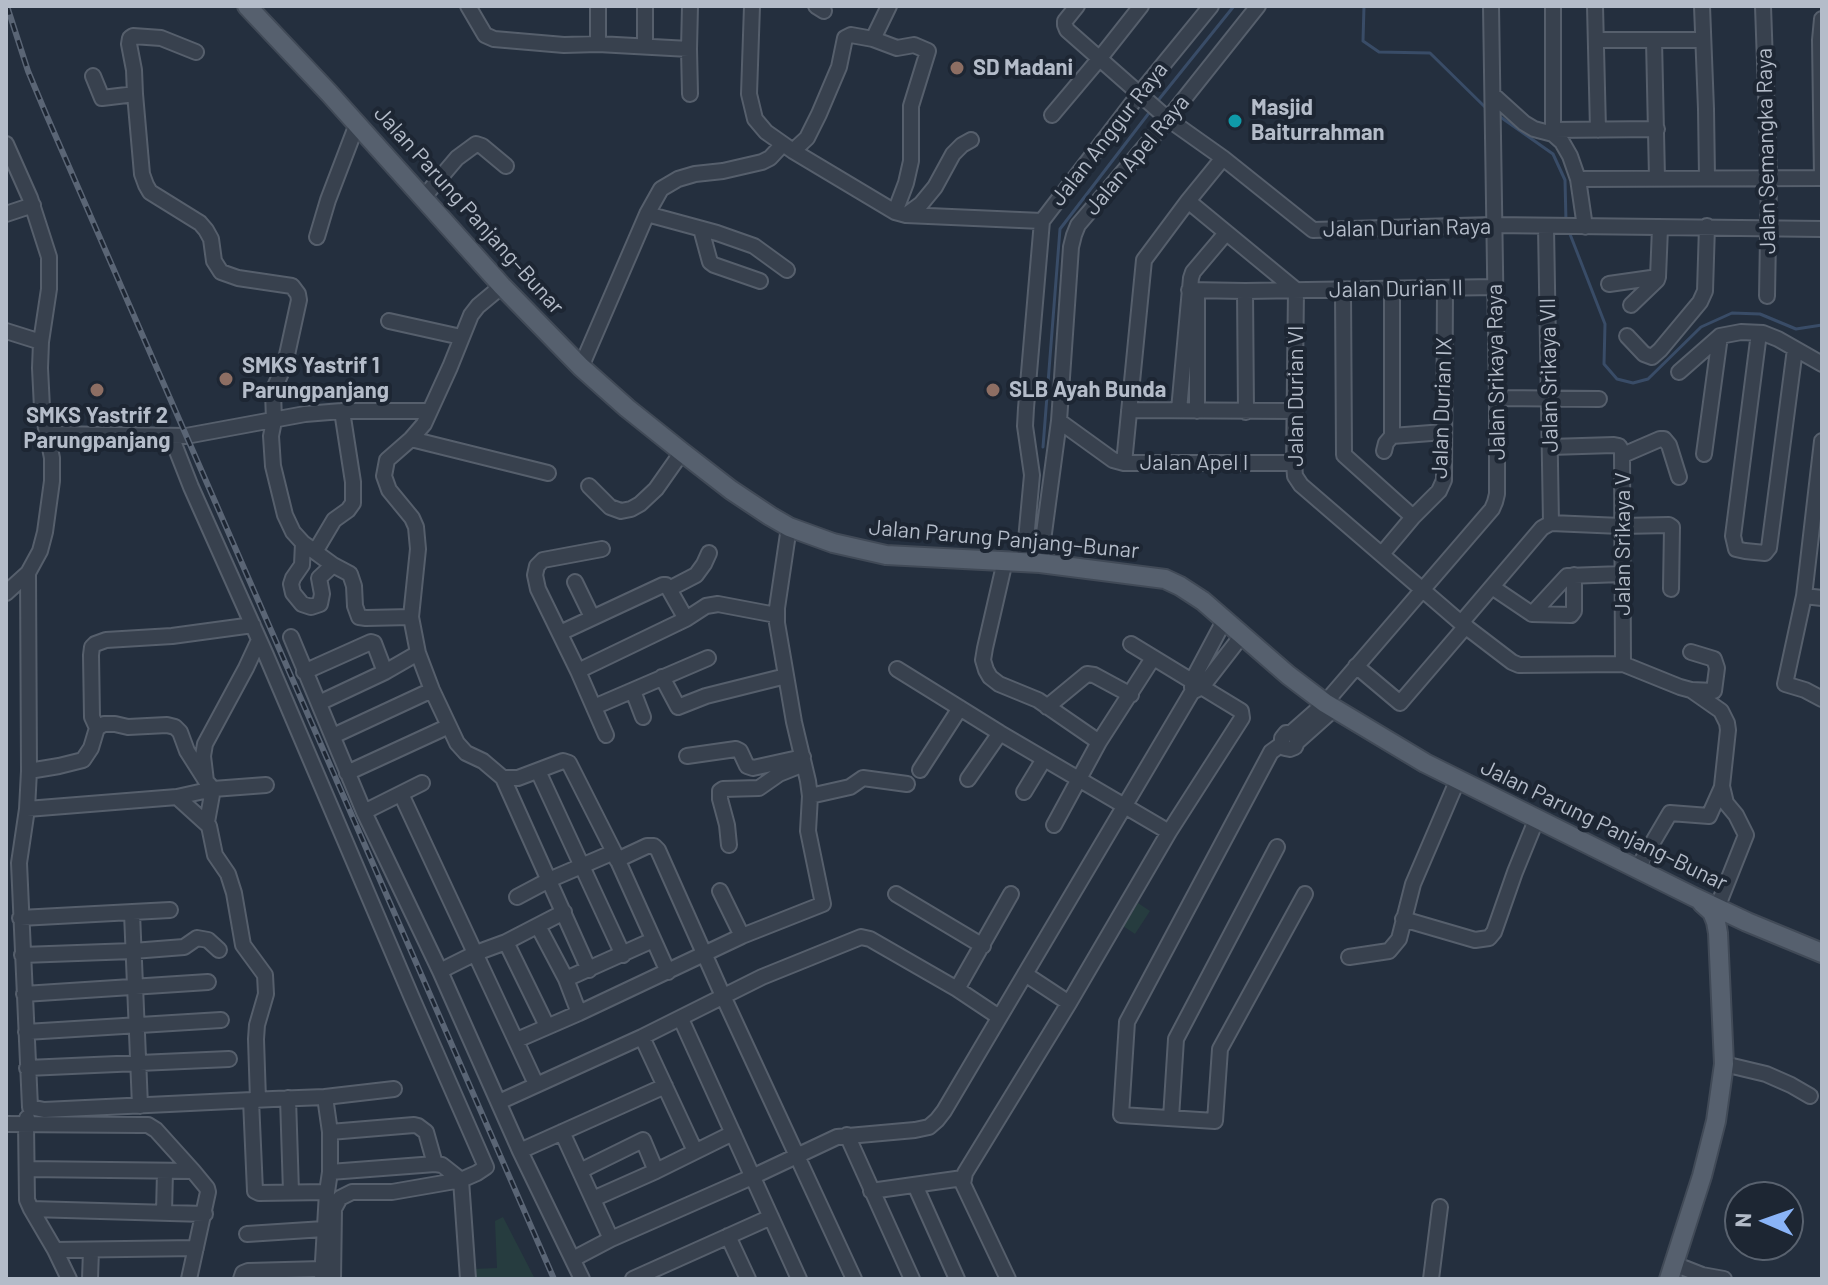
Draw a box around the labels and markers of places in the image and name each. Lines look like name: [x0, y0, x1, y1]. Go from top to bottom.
place label: SD Madani: [973, 55, 1073, 81]
marker: SD Madani: [948, 59, 966, 77]
place label: Masjid Baiturrahman: [1251, 95, 1385, 146]
marker: Masjid Baiturrahman: [1226, 112, 1244, 130]
place label: SMKS Yastrif 1 Parungpanjang: [242, 353, 389, 404]
marker: SMKS Yastrif 1 Parungpanjang: [217, 370, 235, 388]
place label: SLB Ayah Bunda: [1009, 377, 1166, 403]
marker: SMKS Yastrif 2 Parungpanjang: [88, 381, 106, 399]
marker: SLB Ayah Bunda: [984, 381, 1002, 399]
place label: SMKS Yastrif 2 Parungpanjang: [24, 403, 170, 454]

